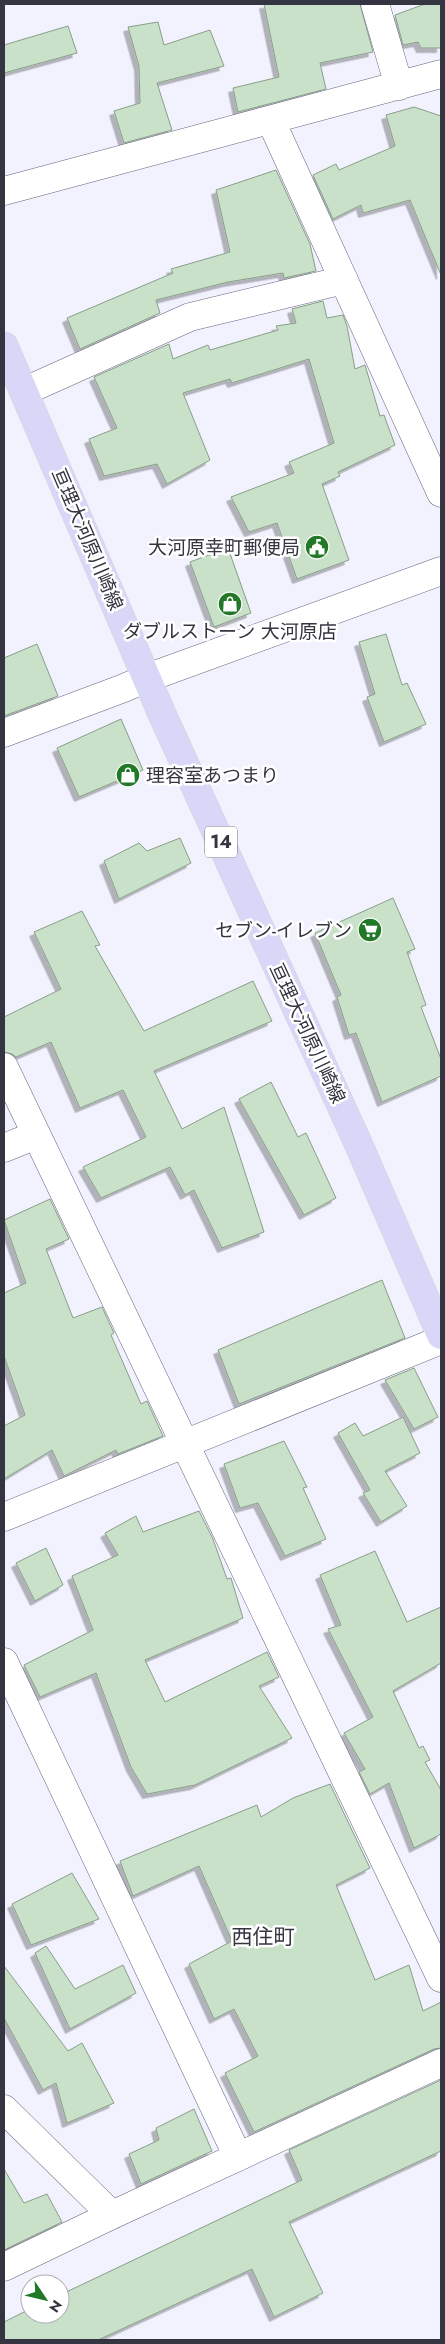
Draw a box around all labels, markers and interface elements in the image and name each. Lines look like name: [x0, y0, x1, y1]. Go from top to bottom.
street label: 亘理大河原川崎線: [45, 464, 130, 614]
place label: 大河原幸町郵便局: [148, 534, 300, 561]
public building icon: 大河原幸町郵便局: [304, 534, 330, 560]
shop icon: ダブルストーン 大河原店: [217, 591, 243, 617]
place label: ダブルストーン 大河原店: [123, 618, 337, 645]
shop icon: 理容室あつまり: [115, 762, 141, 788]
place label: 理容室あつまり: [146, 762, 279, 789]
road number: 14: [205, 826, 237, 858]
place label: セブン-イレブン: [215, 917, 352, 944]
supermarket icon: セブン-イレブン: [357, 917, 383, 943]
street label: 亘理大河原川崎線: [263, 959, 352, 1108]
district label: 西住町: [232, 1922, 295, 1952]
north arrow: [20, 2274, 70, 2324]
text: N: [44, 2296, 67, 2317]

